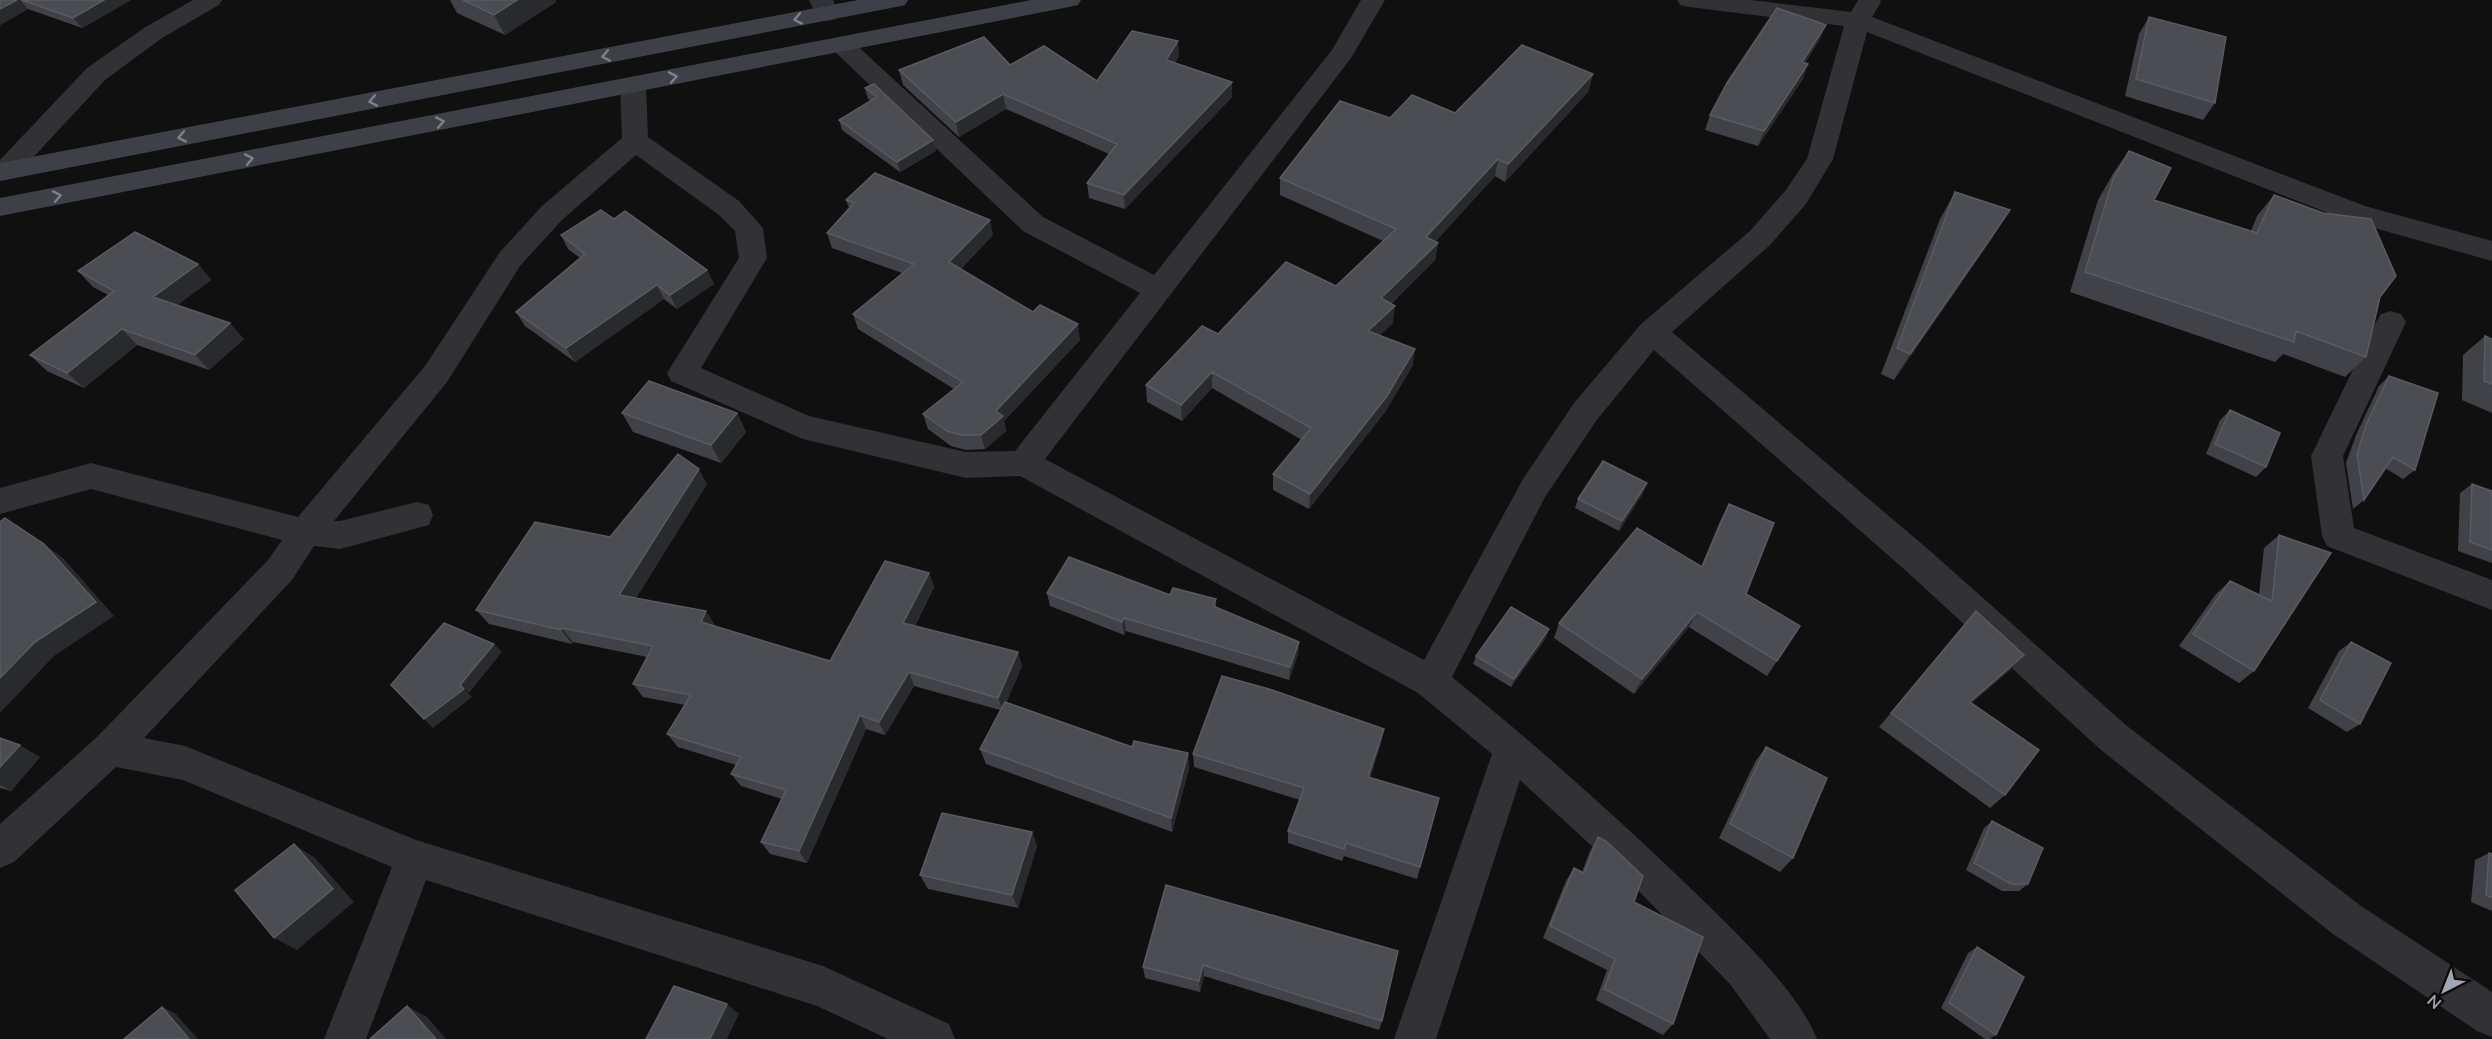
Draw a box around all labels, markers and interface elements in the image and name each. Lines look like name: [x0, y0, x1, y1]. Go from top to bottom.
one-way arrow: [793, 12, 803, 25]
one-way arrow: [601, 49, 611, 62]
one-way arrow: [668, 71, 678, 84]
one-way arrow: [369, 94, 379, 107]
one-way arrow: [435, 116, 445, 129]
one-way arrow: [177, 130, 187, 143]
one-way arrow: [244, 153, 254, 166]
one-way arrow: [52, 190, 62, 203]
north arrow: [2414, 961, 2474, 1021]
text: N: [2423, 991, 2445, 1014]

